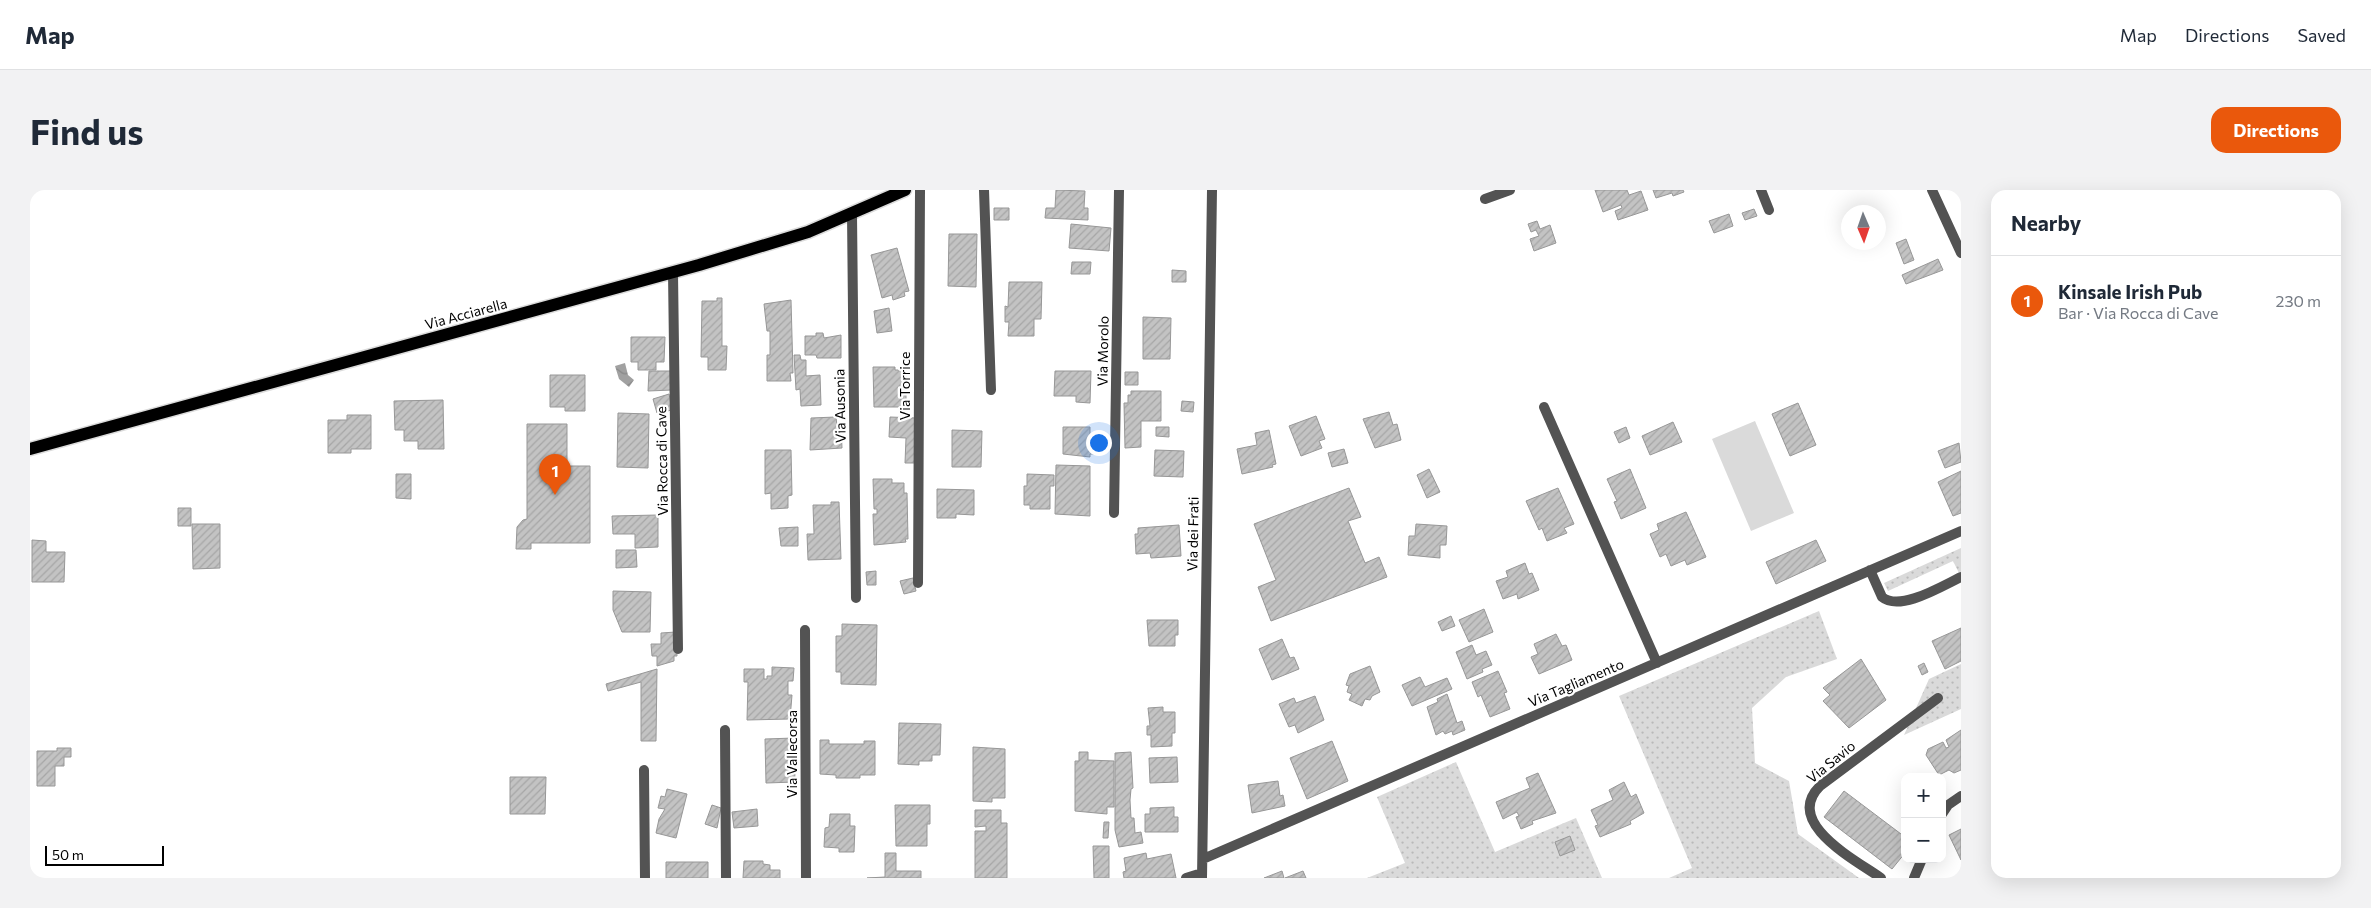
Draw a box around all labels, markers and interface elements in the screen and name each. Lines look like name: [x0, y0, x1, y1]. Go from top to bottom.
text: Map: [25, 20, 75, 49]
text: Map: [2120, 24, 2157, 46]
text: Directions: [2185, 24, 2269, 46]
text: Saved: [2297, 24, 2346, 46]
button: Directions: [2211, 107, 2341, 153]
text: Find us: [30, 109, 144, 152]
north arrow: [1841, 205, 1886, 250]
text: Nearby: [2011, 210, 2081, 235]
text: Kinsale Irish Pub: [2058, 280, 2202, 303]
text: 1: [2023, 291, 2031, 310]
text: 230 m: [2276, 291, 2321, 310]
street label: Via Acciarella: [423, 294, 509, 333]
text: Bar · Via Rocca di Cave: [2058, 303, 2218, 322]
street label: Via Morolo: [1093, 316, 1112, 386]
street label: Via Torrice: [896, 352, 913, 420]
street label: Via Ausonia: [830, 369, 849, 443]
street label: Via Rocca di Cave: [652, 406, 671, 516]
your location: [1086, 430, 1112, 456]
pin: 1: [539, 454, 571, 495]
street label: Via dei Frati: [1183, 496, 1202, 572]
street label: Via Tagliamento: [1526, 655, 1626, 710]
street label: Via Vallecorsa: [783, 710, 800, 798]
street label: Via Savio: [1803, 737, 1858, 786]
map controls: [1901, 773, 1946, 863]
button: +: [1901, 773, 1946, 818]
button: −: [1901, 818, 1946, 863]
scale bar: [45, 843, 164, 866]
text: 50 m: [52, 846, 84, 863]

